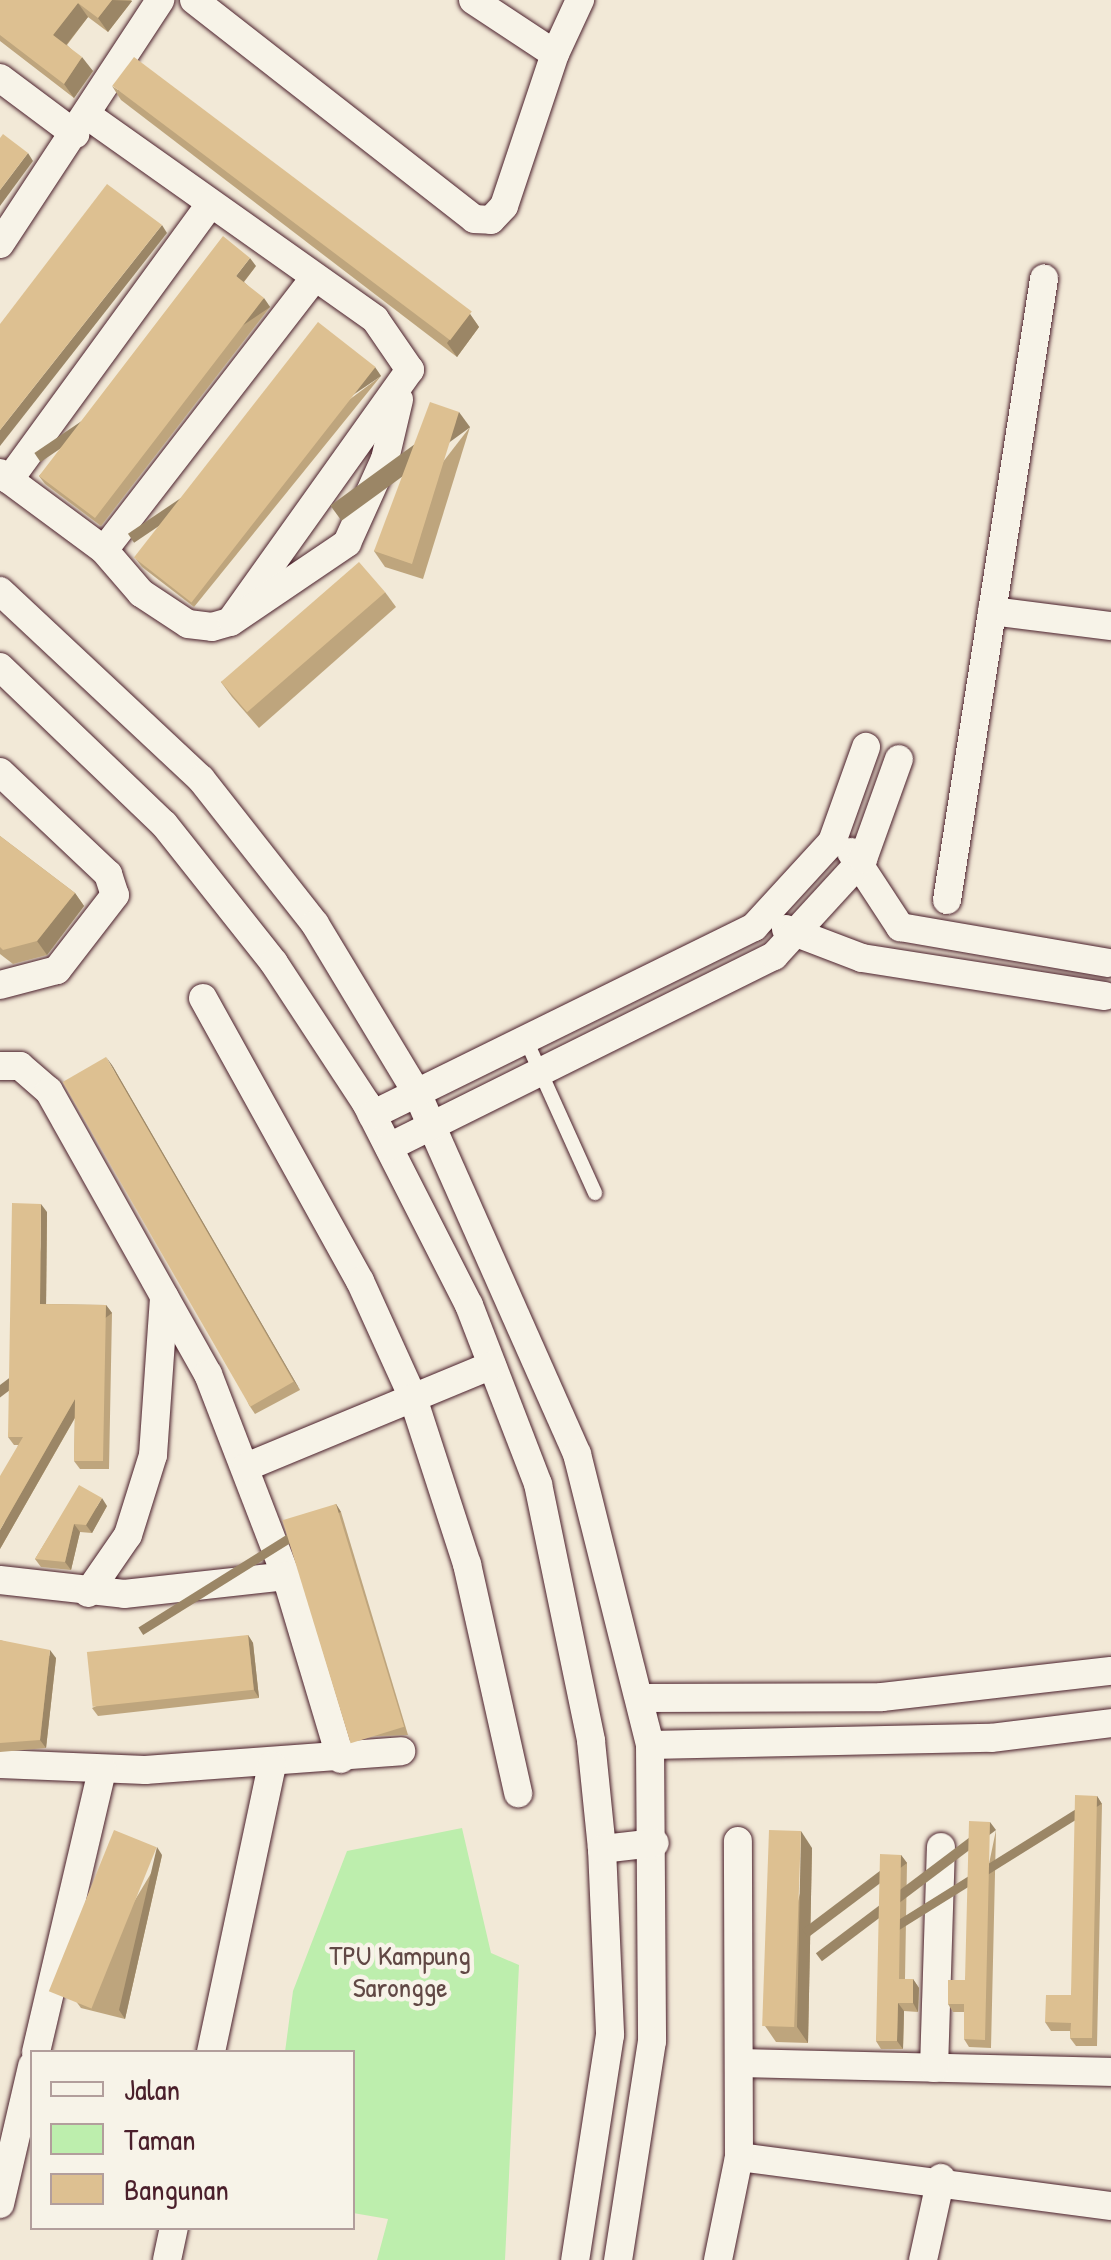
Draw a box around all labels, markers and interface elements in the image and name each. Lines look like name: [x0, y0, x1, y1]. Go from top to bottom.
park label: TPU Kampung Sarongge: [329, 1938, 471, 2004]
legend: [30, 2050, 355, 2230]
text: Jalan: [124, 2069, 180, 2109]
text: Taman: [124, 2119, 196, 2159]
text: Bangunan: [124, 2169, 229, 2209]

